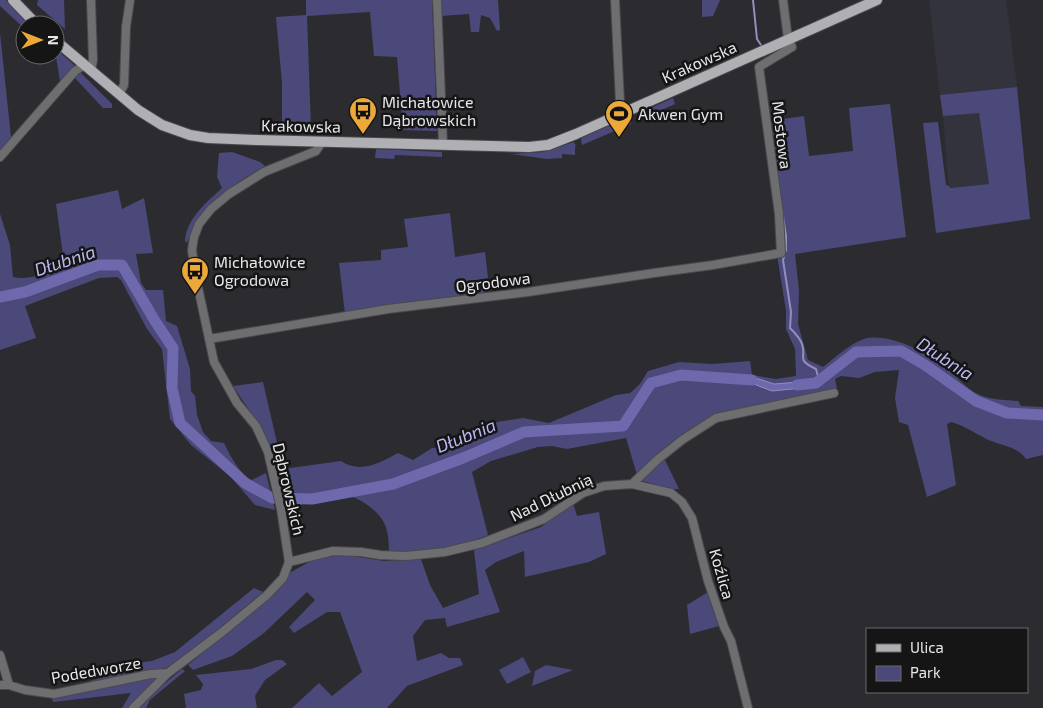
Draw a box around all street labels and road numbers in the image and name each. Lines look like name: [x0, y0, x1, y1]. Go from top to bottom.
street label: Krakowska: [658, 37, 739, 86]
street label: Mostowa: [769, 100, 796, 170]
street label: Krakowska: [261, 115, 341, 136]
street label: Ogrodowa: [455, 268, 531, 296]
street label: Dąbrowskich: [270, 441, 309, 537]
street label: Nad Dłubnią: [507, 469, 595, 525]
street label: Koźlica: [706, 546, 739, 601]
street label: Podedworze: [50, 652, 142, 687]

